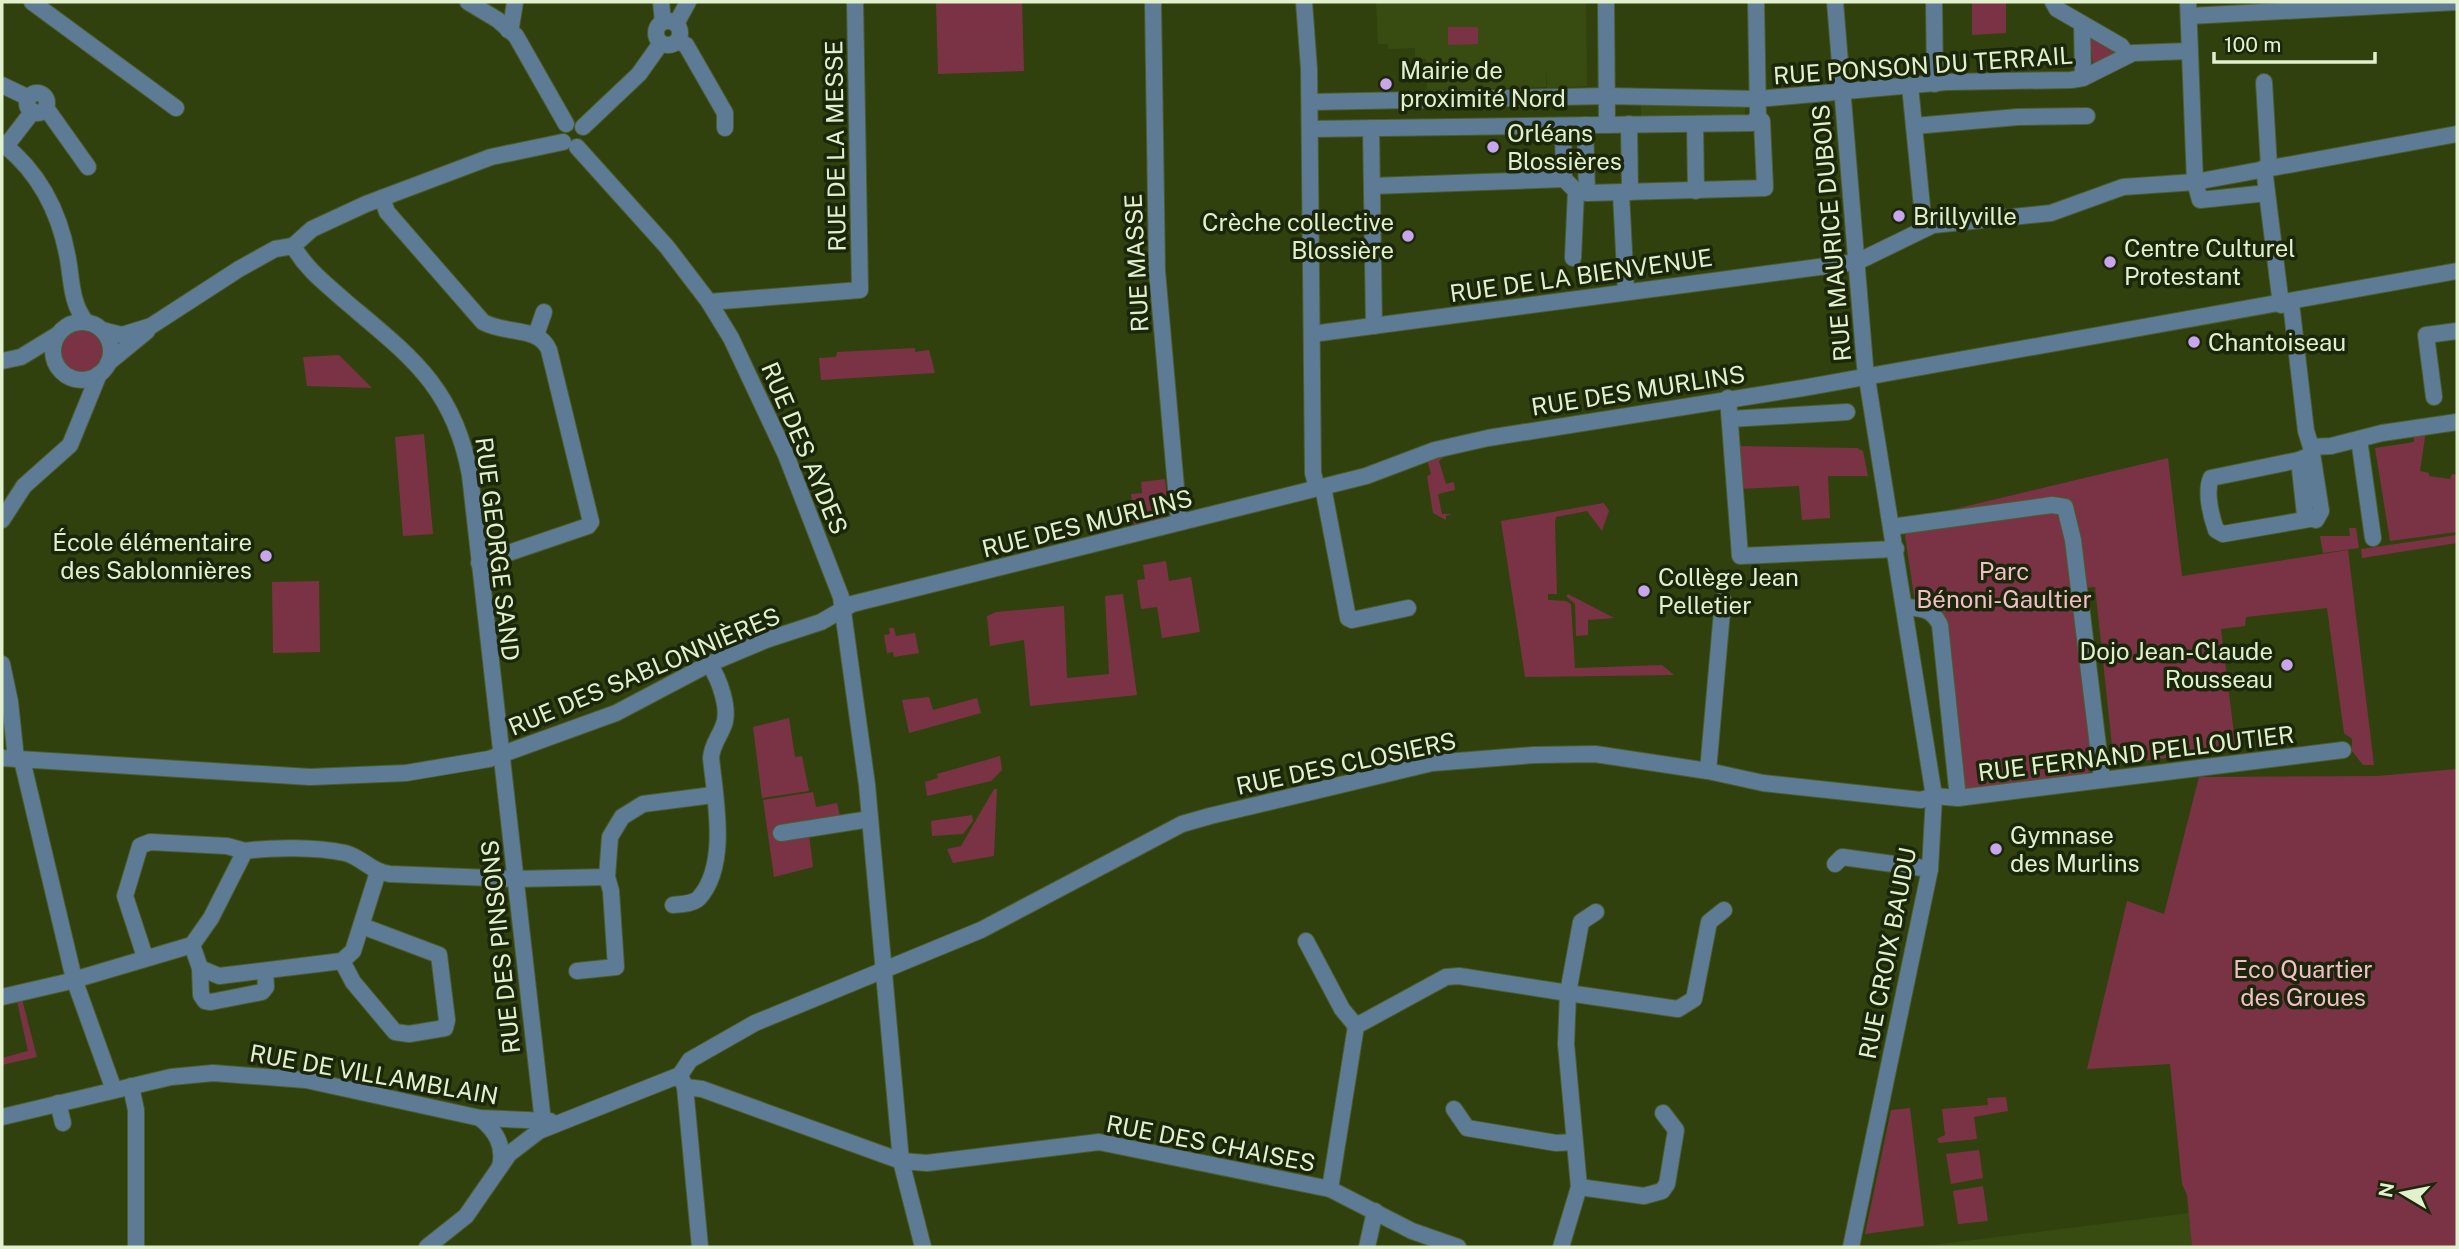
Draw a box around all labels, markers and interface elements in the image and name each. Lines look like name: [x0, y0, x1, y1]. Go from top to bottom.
scale bar: [2214, 21, 2375, 65]
text: 100 m: [2224, 32, 2281, 57]
street label: RUE DE LA MESSE: [819, 40, 851, 252]
street label: RUE PONSON DU TERRAIL: [1772, 41, 2074, 89]
place label: Mairie de proximité Nord: [1400, 56, 1566, 112]
marker: Mairie de proximité Nord: [1378, 76, 1394, 92]
street label: RUE MAURICE DUBOIS: [1806, 103, 1856, 363]
place label: Orléans Blossières: [1507, 119, 1622, 175]
marker: Orléans Blossières: [1485, 139, 1501, 155]
street label: RUE MASSE: [1118, 193, 1154, 333]
place label: Brillyville: [1913, 202, 2017, 230]
place label: Crèche collective Blossière: [1202, 208, 1394, 264]
marker: Brillyville: [1891, 208, 1907, 224]
marker: Crèche collective Blossière: [1400, 228, 1416, 244]
place label: Centre Culturel Protestant: [2124, 234, 2296, 290]
street label: RUE DE LA BIENVENUE: [1448, 243, 1714, 307]
marker: Centre Culturel Protestant: [2102, 254, 2118, 270]
place label: Chantoiseau: [2208, 328, 2346, 356]
marker: Chantoiseau: [2186, 334, 2202, 350]
street label: RUE DES AYDES: [756, 358, 854, 538]
street label: RUE DES MURLINS: [1529, 359, 1747, 421]
street label: RUE GEORGE SAND: [470, 436, 526, 662]
street label: RUE DES MURLINS: [979, 483, 1195, 563]
place label: École élémentaire des Sablonnières: [52, 528, 252, 584]
marker: École élémentaire des Sablonnières: [258, 548, 274, 564]
park label: Parc Bénoni-Gaultier: [1916, 557, 2092, 613]
place label: Collège Jean Pelletier: [1658, 563, 1799, 619]
marker: Collège Jean Pelletier: [1636, 583, 1652, 599]
street label: RUE DES SABLONNIÈRES: [504, 601, 784, 741]
place label: Dojo Jean-Claude Rousseau: [2080, 637, 2273, 693]
marker: Dojo Jean-Claude Rousseau: [2279, 657, 2295, 673]
street label: RUE FERNAND PELLOUTIER: [1976, 720, 2296, 786]
street label: RUE DES CLOSIERS: [1234, 726, 1458, 800]
place label: Gymnase des Murlins: [2010, 821, 2140, 877]
street label: RUE DES PINSONS: [475, 839, 525, 1055]
marker: Gymnase des Murlins: [1988, 841, 2004, 857]
street label: RUE CROIX BAUDU: [1853, 845, 1921, 1061]
park label: Eco Quartier des Groues: [2233, 955, 2373, 1011]
street label: RUE DE VILLAMBLAIN: [248, 1038, 500, 1110]
street label: RUE DES CHAISES: [1104, 1109, 1318, 1177]
north arrow: [2368, 1158, 2438, 1228]
text: N: [2374, 1181, 2398, 1199]

